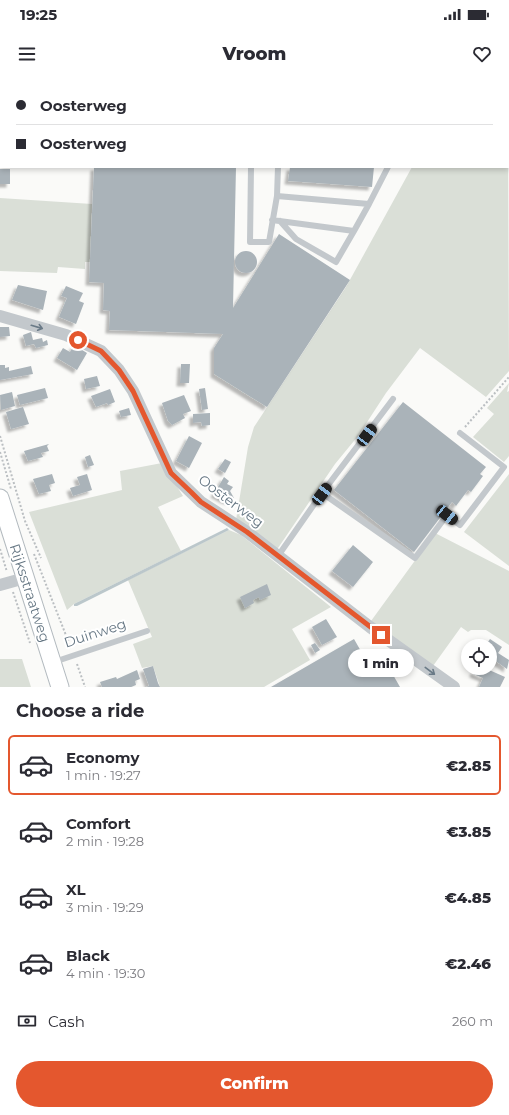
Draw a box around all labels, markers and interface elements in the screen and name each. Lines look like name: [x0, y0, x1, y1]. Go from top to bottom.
text: 19:25: [20, 5, 57, 24]
icon: menu: [16, 43, 38, 65]
text: Vroom: [223, 43, 286, 65]
icon: heart: [471, 43, 493, 65]
text: Oosterweg: [40, 96, 127, 115]
text: Oosterweg: [40, 134, 127, 153]
one-way arrow: [31, 324, 44, 331]
route start: [69, 331, 87, 349]
car: [355, 422, 379, 448]
street label: Oosterweg: [195, 471, 267, 531]
car: [310, 481, 334, 507]
car: [434, 503, 460, 527]
street label: Rijksstraatweg: [6, 541, 54, 645]
street label: Duinweg: [62, 615, 128, 651]
route end: [372, 626, 390, 644]
map controls: [461, 639, 497, 675]
button: locate: [461, 639, 497, 675]
callout: 1 min: [348, 649, 414, 677]
text: 1 min: [363, 655, 399, 671]
one-way arrow: [424, 667, 435, 675]
text: Choose a ride: [16, 700, 144, 722]
icon: car: [18, 747, 54, 783]
text: Economy: [66, 748, 139, 767]
text: €2.85: [446, 756, 491, 775]
text: 1 min · 19:27: [66, 767, 141, 783]
icon: car: [18, 813, 54, 849]
text: Comfort: [66, 814, 131, 833]
text: €3.85: [446, 822, 491, 841]
text: 2 min · 19:28: [66, 833, 144, 849]
icon: car: [18, 879, 54, 915]
text: XL: [66, 880, 85, 899]
text: €4.85: [444, 888, 491, 907]
text: 3 min · 19:29: [66, 899, 144, 915]
icon: car: [18, 945, 54, 981]
text: Black: [66, 946, 110, 965]
text: €2.46: [445, 954, 491, 973]
text: 4 min · 19:30: [66, 965, 145, 981]
icon: cash: [16, 1010, 38, 1032]
text: Cash: [48, 1012, 85, 1031]
text: 260 m: [452, 1013, 493, 1029]
button: Confirm: [16, 1061, 493, 1107]

